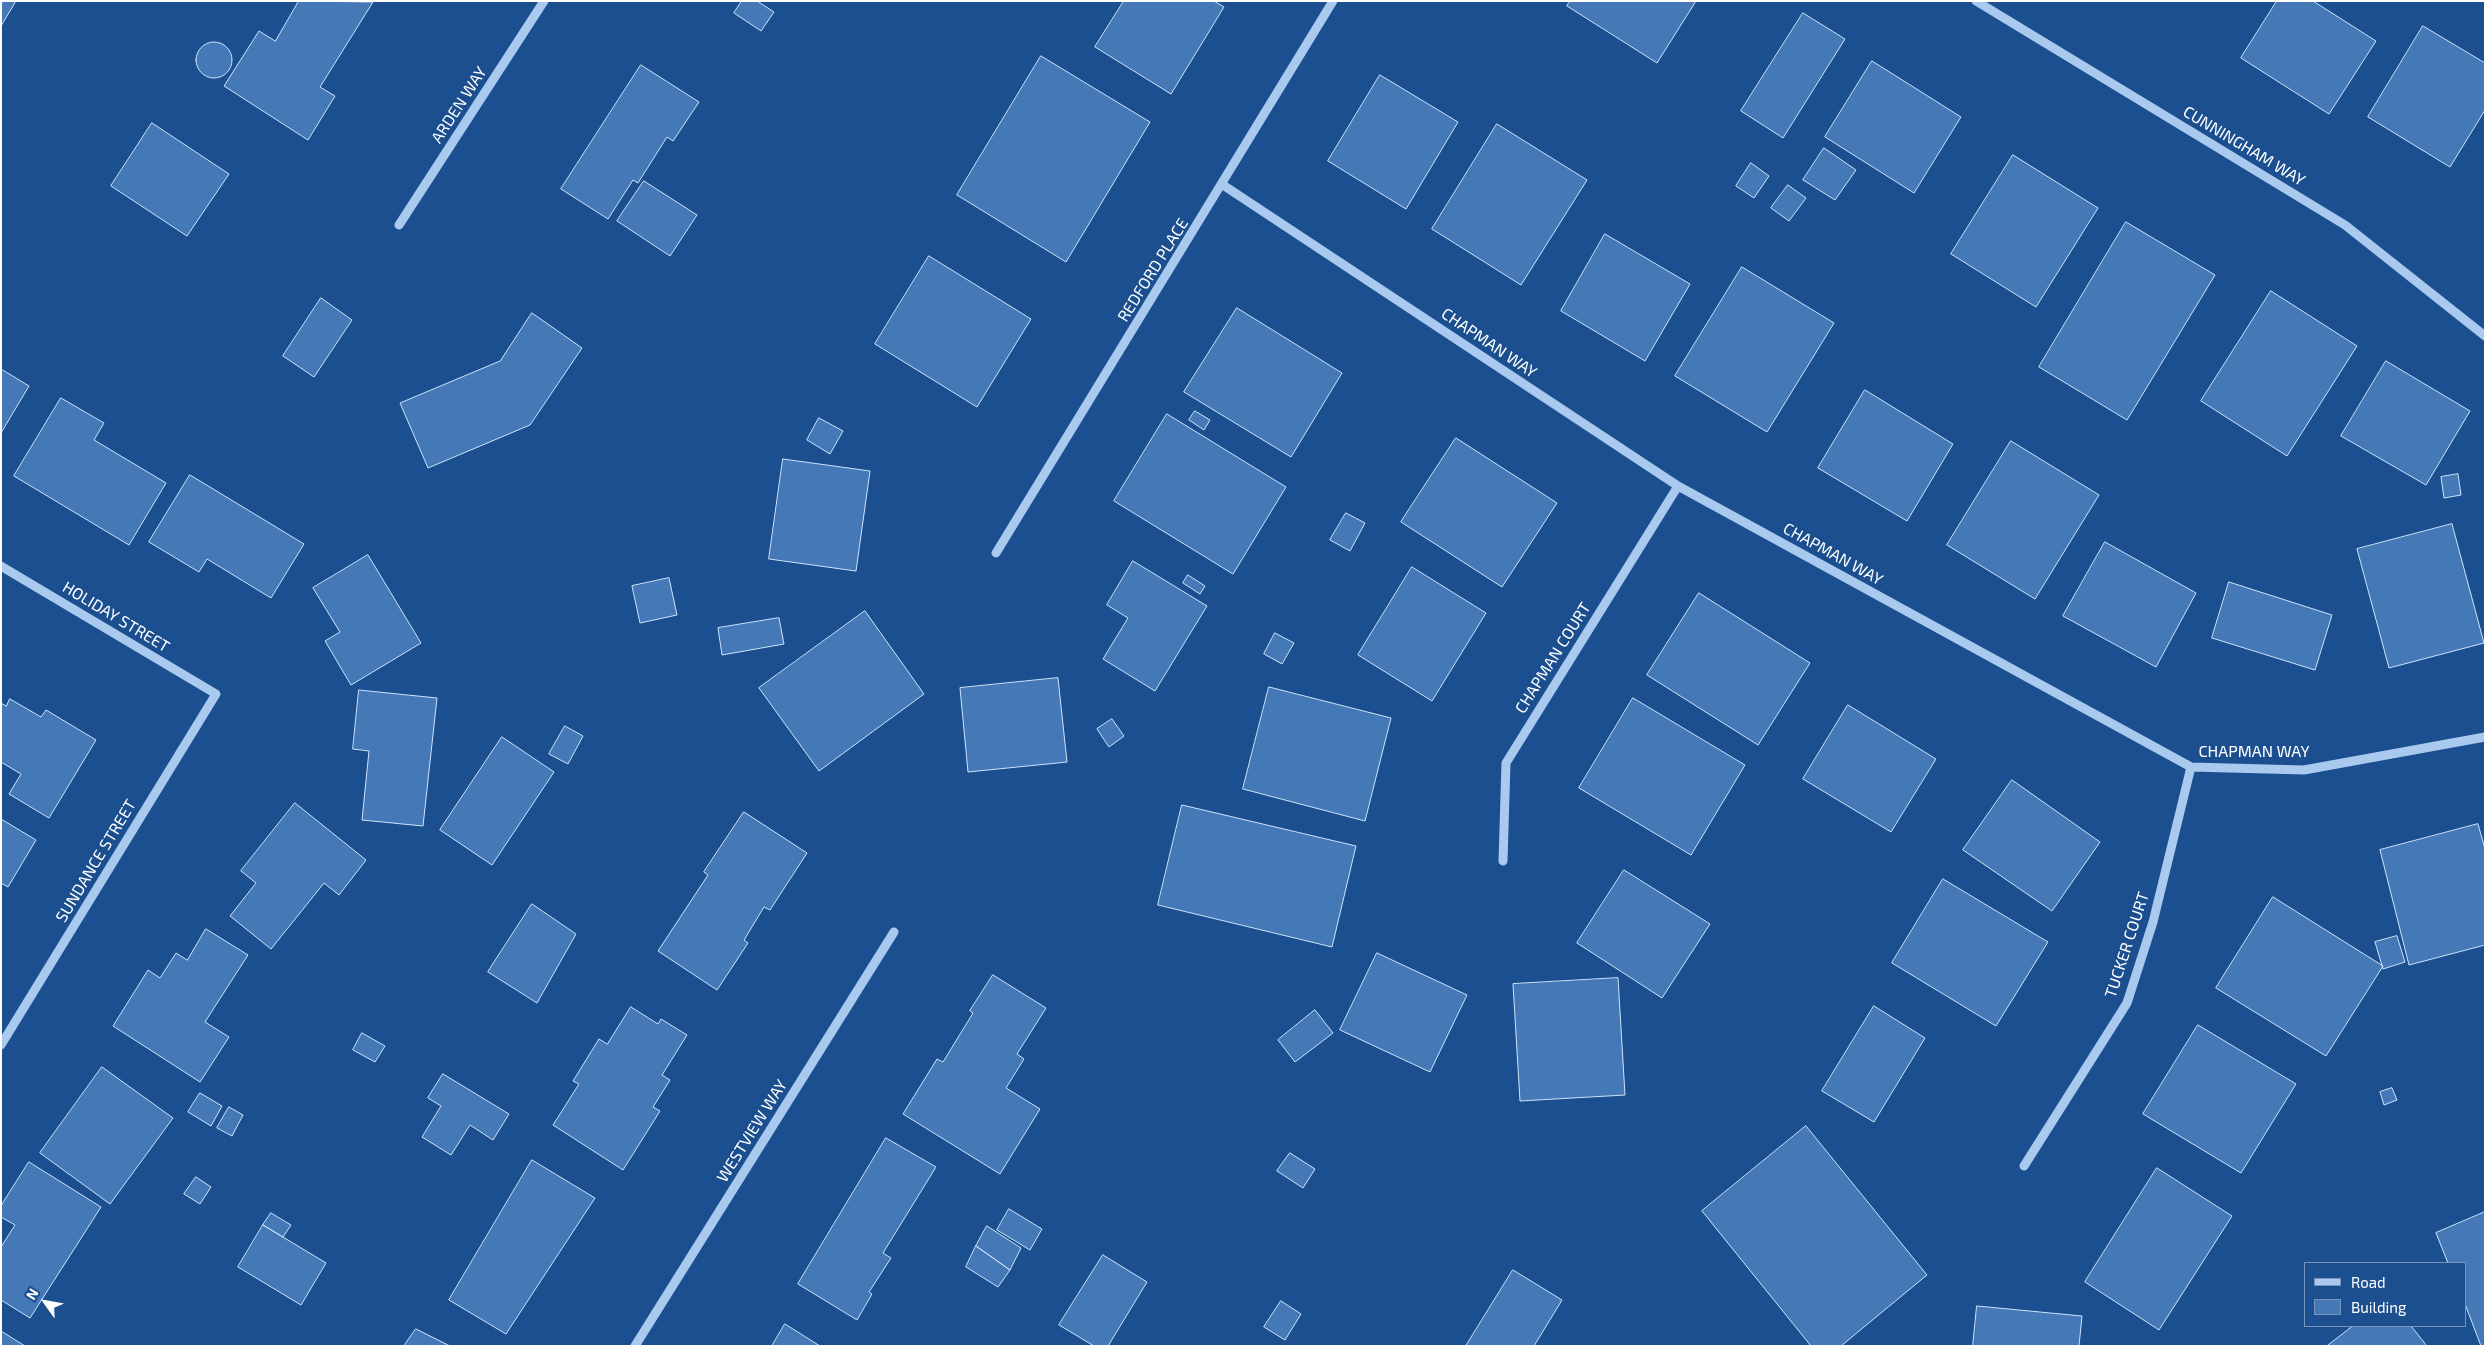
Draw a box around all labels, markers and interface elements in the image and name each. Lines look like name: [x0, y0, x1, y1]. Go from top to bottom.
street label: ARDEN WAY: [427, 63, 491, 147]
street label: CUNNINGHAM WAY: [2179, 102, 2309, 190]
street label: REDFORD PLACE: [1113, 215, 1193, 325]
street label: CHAPMAN WAY: [1438, 304, 1540, 382]
street label: CHAPMAN WAY: [1780, 519, 1886, 589]
street label: HOLIDAY STREET: [59, 577, 173, 657]
street label: CHAPMAN COURT: [1511, 599, 1595, 717]
street label: CHAPMAN WAY: [2198, 742, 2310, 762]
street label: SUNDANCE STREET: [52, 796, 140, 926]
street label: TUCKER COURT: [2101, 890, 2153, 1000]
street label: WESTVIEW WAY: [713, 1076, 791, 1186]
legend: [2304, 1262, 2466, 1327]
text: Road: [2351, 1273, 2386, 1291]
north arrow: [20, 1277, 70, 1327]
text: N: [22, 1285, 42, 1303]
text: Building: [2351, 1298, 2406, 1316]

